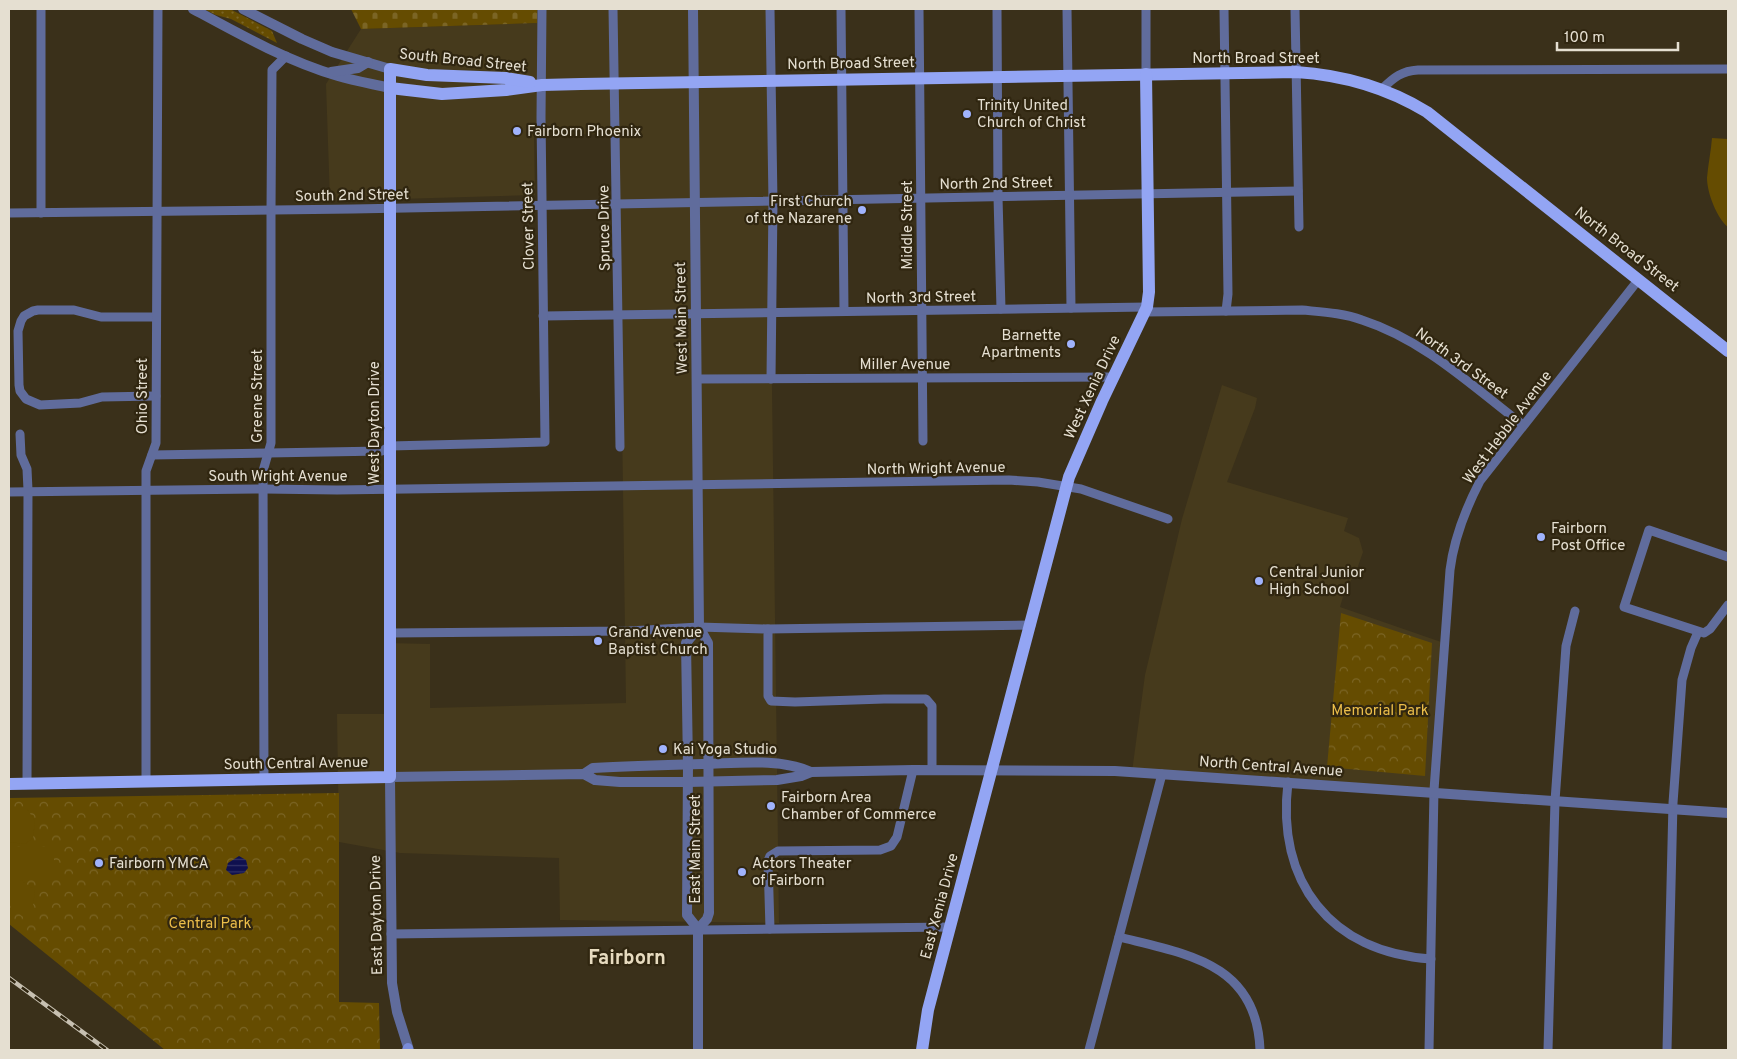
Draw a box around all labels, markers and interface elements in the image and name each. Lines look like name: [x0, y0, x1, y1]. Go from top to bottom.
scale bar: [1557, 20, 1678, 52]
text: 100 m: [1564, 29, 1605, 48]
street label: South Broad Street: [398, 45, 528, 78]
street label: North Broad Street: [1192, 50, 1320, 69]
street label: North Broad Street: [787, 54, 915, 75]
place label: Trinity United Church of Christ: [977, 97, 1086, 133]
marker: Trinity United Church of Christ: [961, 108, 973, 120]
place label: Fairborn Phoenix: [527, 123, 642, 142]
marker: Fairborn Phoenix: [511, 125, 523, 137]
street label: North 2nd Street: [939, 174, 1053, 195]
street label: Middle Street: [899, 180, 918, 270]
street label: Clover Street: [519, 182, 540, 270]
street label: Spruce Drive: [595, 185, 616, 271]
street label: South 2nd Street: [295, 186, 409, 207]
place label: First Church of the Nazarene: [745, 193, 852, 229]
street label: North Broad Street: [1570, 203, 1682, 297]
marker: First Church of the Nazarene: [856, 204, 868, 216]
street label: West Main Street: [672, 261, 693, 375]
street label: North 3rd Street: [866, 288, 976, 309]
street label: North 3rd Street: [1411, 324, 1511, 404]
place label: Barnette Apartments: [981, 327, 1061, 363]
street label: West Xenia Drive: [1061, 333, 1126, 443]
marker: Barnette Apartments: [1065, 338, 1077, 350]
street label: Greene Street: [249, 349, 268, 443]
street label: Miller Avenue: [860, 356, 950, 375]
street label: Ohio Street: [134, 358, 153, 434]
street label: West Dayton Drive: [366, 361, 385, 485]
street label: West Hebble Avenue: [1459, 368, 1557, 488]
street label: North Wright Avenue: [866, 459, 1006, 480]
street label: South Wright Avenue: [208, 468, 348, 487]
place label: Fairborn Post Office: [1551, 520, 1625, 556]
marker: Fairborn Post Office: [1535, 531, 1547, 543]
place label: Central Junior High School: [1269, 564, 1364, 600]
marker: Central Junior High School: [1253, 575, 1265, 587]
place label: Grand Avenue Baptist Church: [608, 624, 708, 660]
marker: Grand Avenue Baptist Church: [592, 635, 604, 647]
park label: Memorial Park: [1331, 702, 1429, 721]
place label: Kai Yoga Studio: [673, 741, 777, 760]
marker: Kai Yoga Studio: [657, 743, 669, 755]
street label: North Central Avenue: [1198, 753, 1343, 782]
street label: South Central Avenue: [224, 754, 368, 775]
place label: Fairborn Area Chamber of Commerce: [781, 789, 936, 825]
street label: East Main Street: [687, 794, 706, 904]
marker: Fairborn Area Chamber of Commerce: [765, 800, 777, 812]
street label: East Xenia Drive: [917, 851, 964, 961]
place label: Fairborn YMCA: [109, 855, 209, 874]
street label: East Dayton Drive: [367, 855, 388, 975]
place label: Actors Theater of Fairborn: [752, 855, 852, 891]
marker: Fairborn YMCA: [93, 857, 105, 869]
marker: Actors Theater of Fairborn: [736, 866, 748, 878]
park label: Central Park: [168, 915, 252, 934]
district label: Fairborn: [588, 946, 666, 972]

